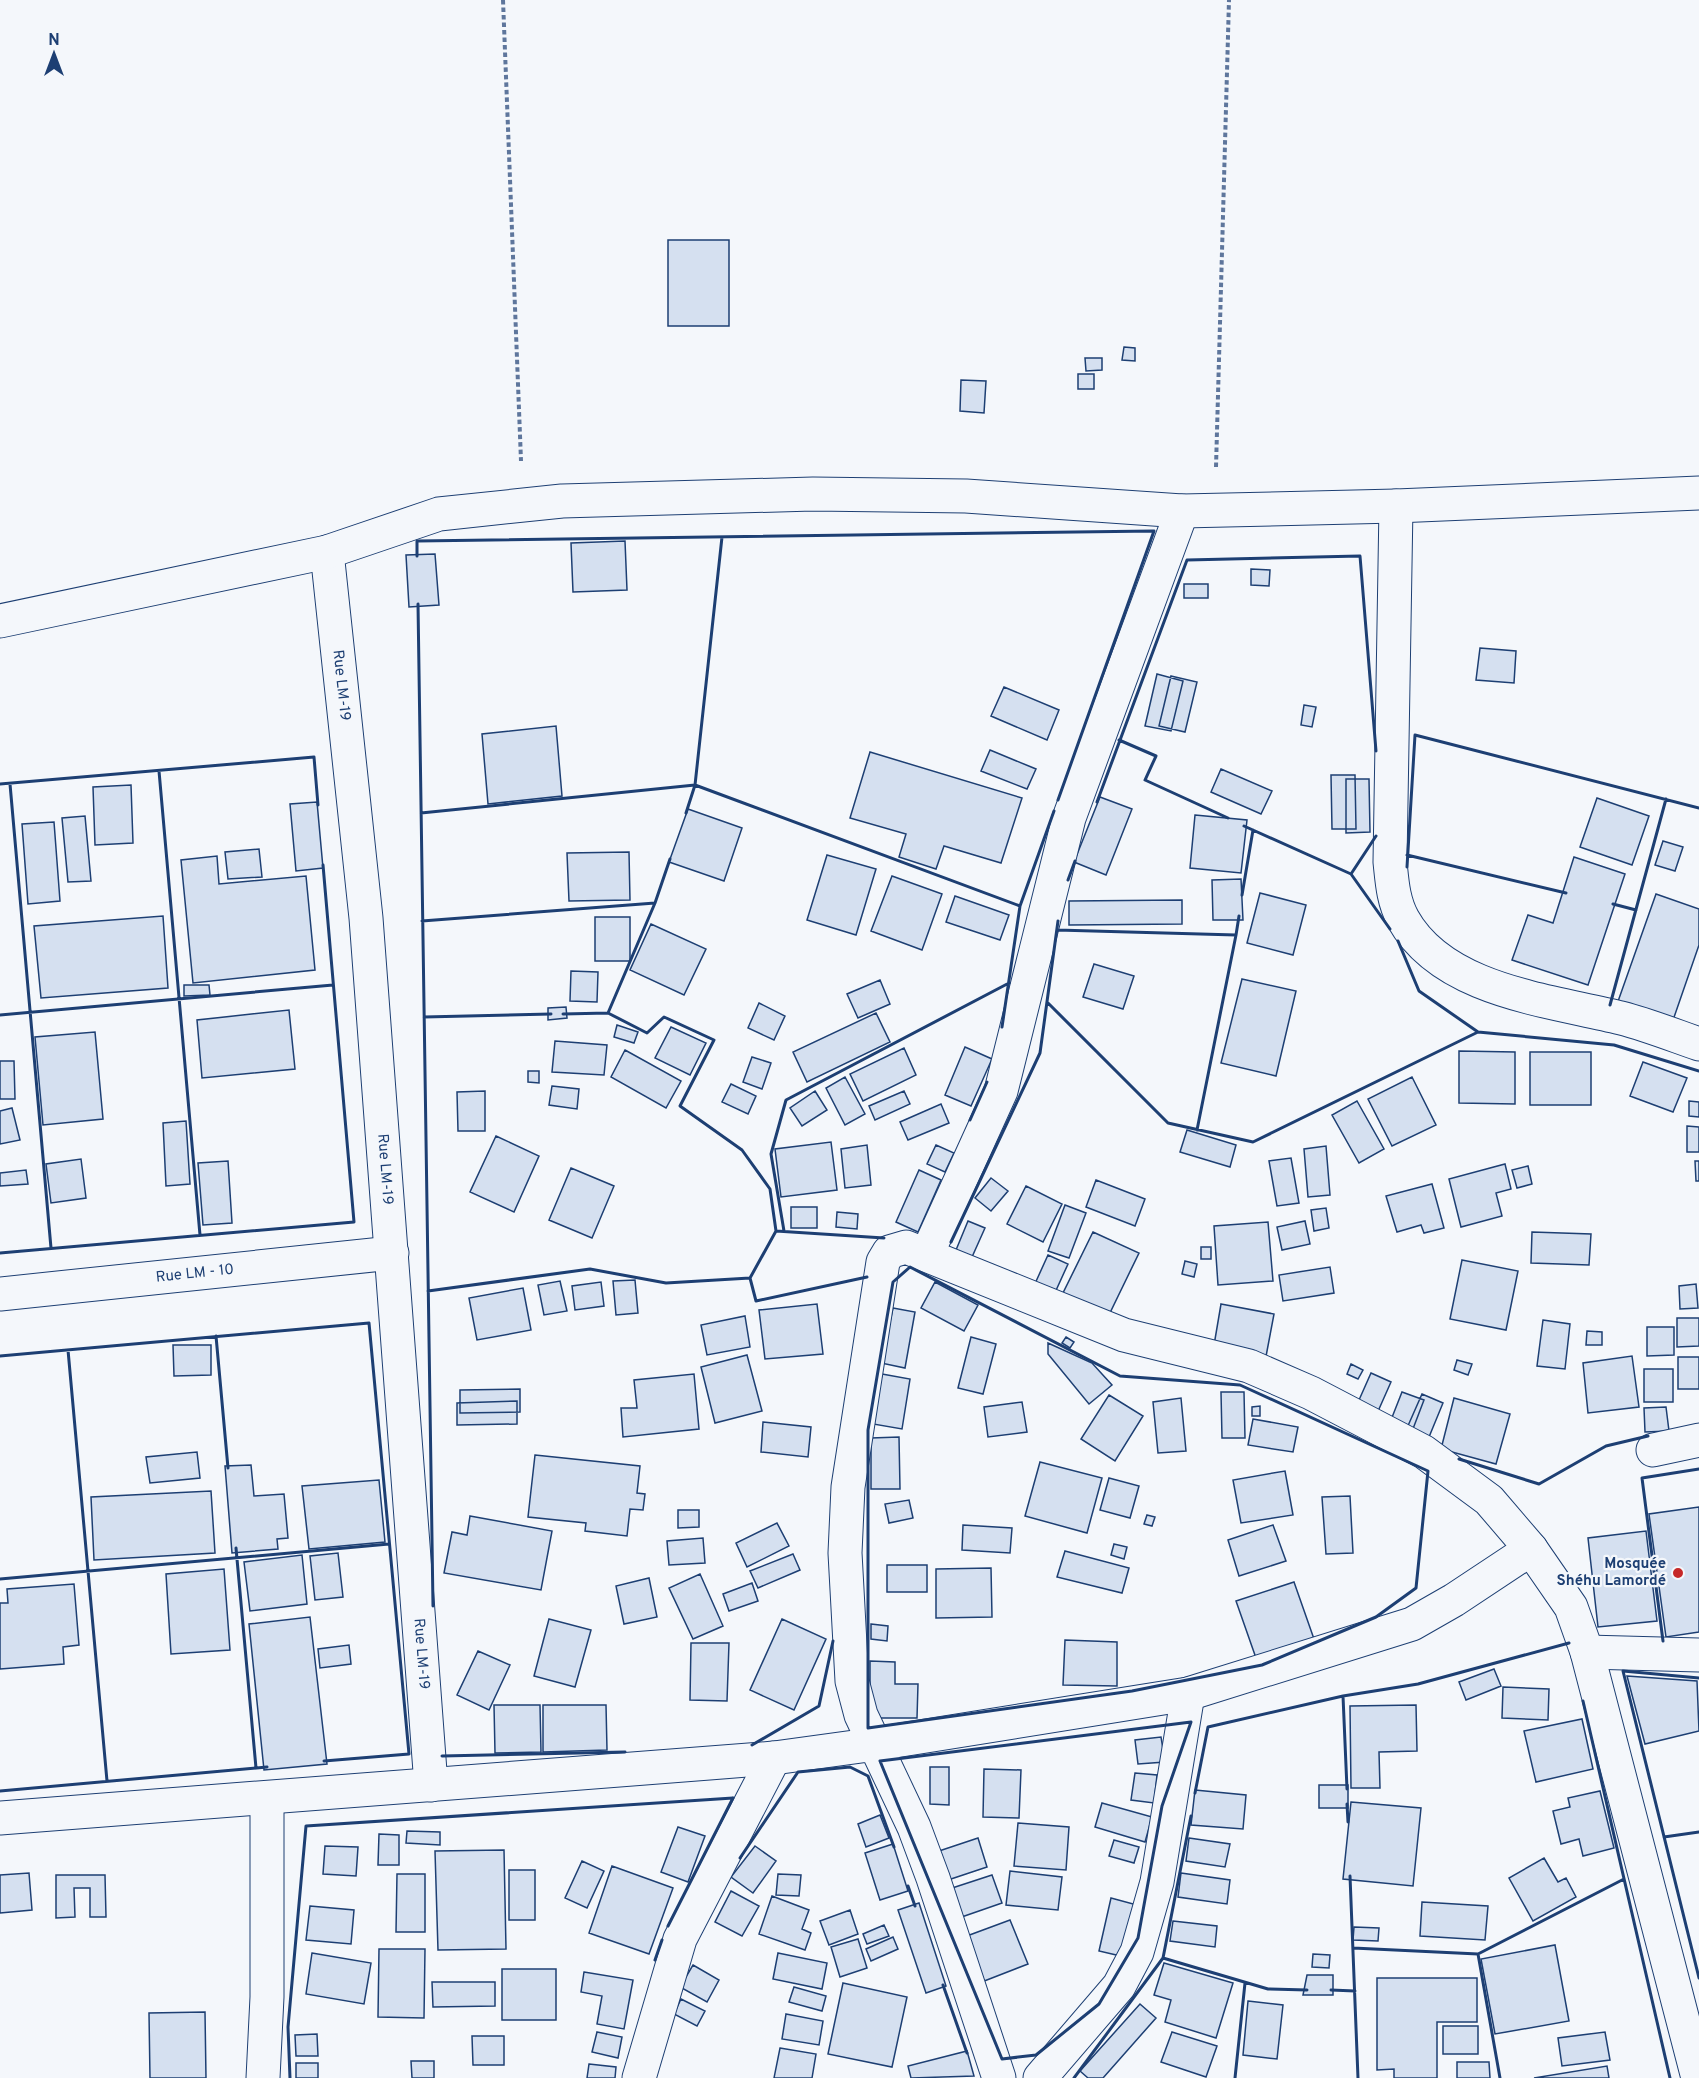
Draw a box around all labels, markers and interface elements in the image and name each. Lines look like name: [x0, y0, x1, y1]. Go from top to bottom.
north arrow: [24, 24, 84, 84]
text: N: [48, 31, 60, 51]
street label: Rue LM-19: [328, 649, 354, 722]
street label: Rue LM-19: [373, 1133, 397, 1206]
street label: Rue LM - 10: [155, 1260, 235, 1287]
place label: Mosquée Shéhu Lamordé: [1557, 1555, 1666, 1591]
marker: Mosquée Shéhu Lamordé: [1671, 1566, 1685, 1580]
street label: Rue LM-19: [409, 1618, 433, 1690]

